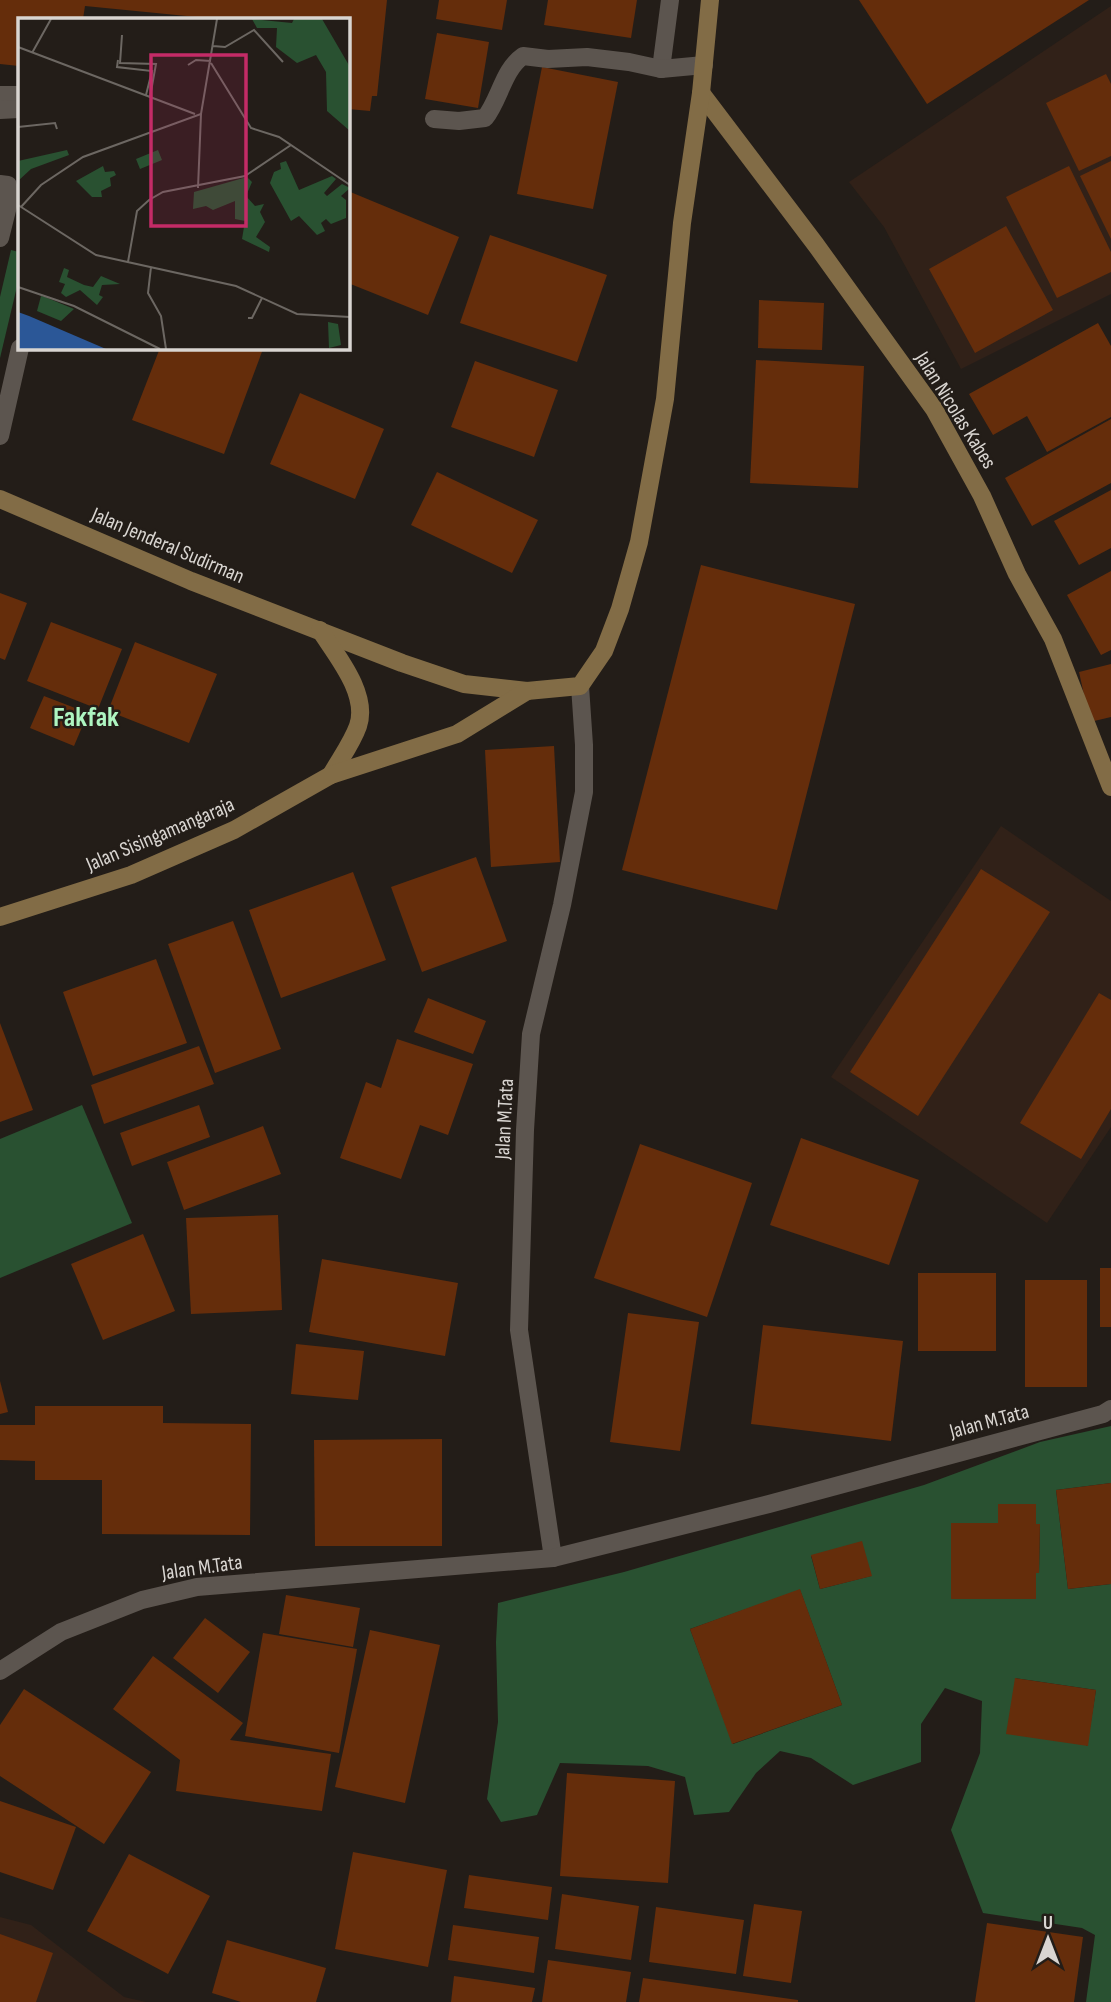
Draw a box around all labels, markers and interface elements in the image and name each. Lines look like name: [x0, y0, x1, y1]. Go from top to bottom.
inset map: [18, 18, 350, 350]
street label: Jalan Nicolas Kabes: [909, 346, 1002, 473]
street label: Jalan Jenderal Sudirman: [87, 502, 248, 589]
district label: Fakfak: [53, 701, 119, 734]
street label: Jalan Sisingamangaraja: [81, 792, 238, 877]
street label: Jalan M.Tata: [490, 1078, 519, 1161]
street label: Jalan M.Tata: [946, 1399, 1032, 1444]
street label: Jalan M.Tata: [159, 1549, 244, 1586]
north arrow: [1013, 1904, 1083, 1974]
text: U: [1043, 1912, 1053, 1935]

